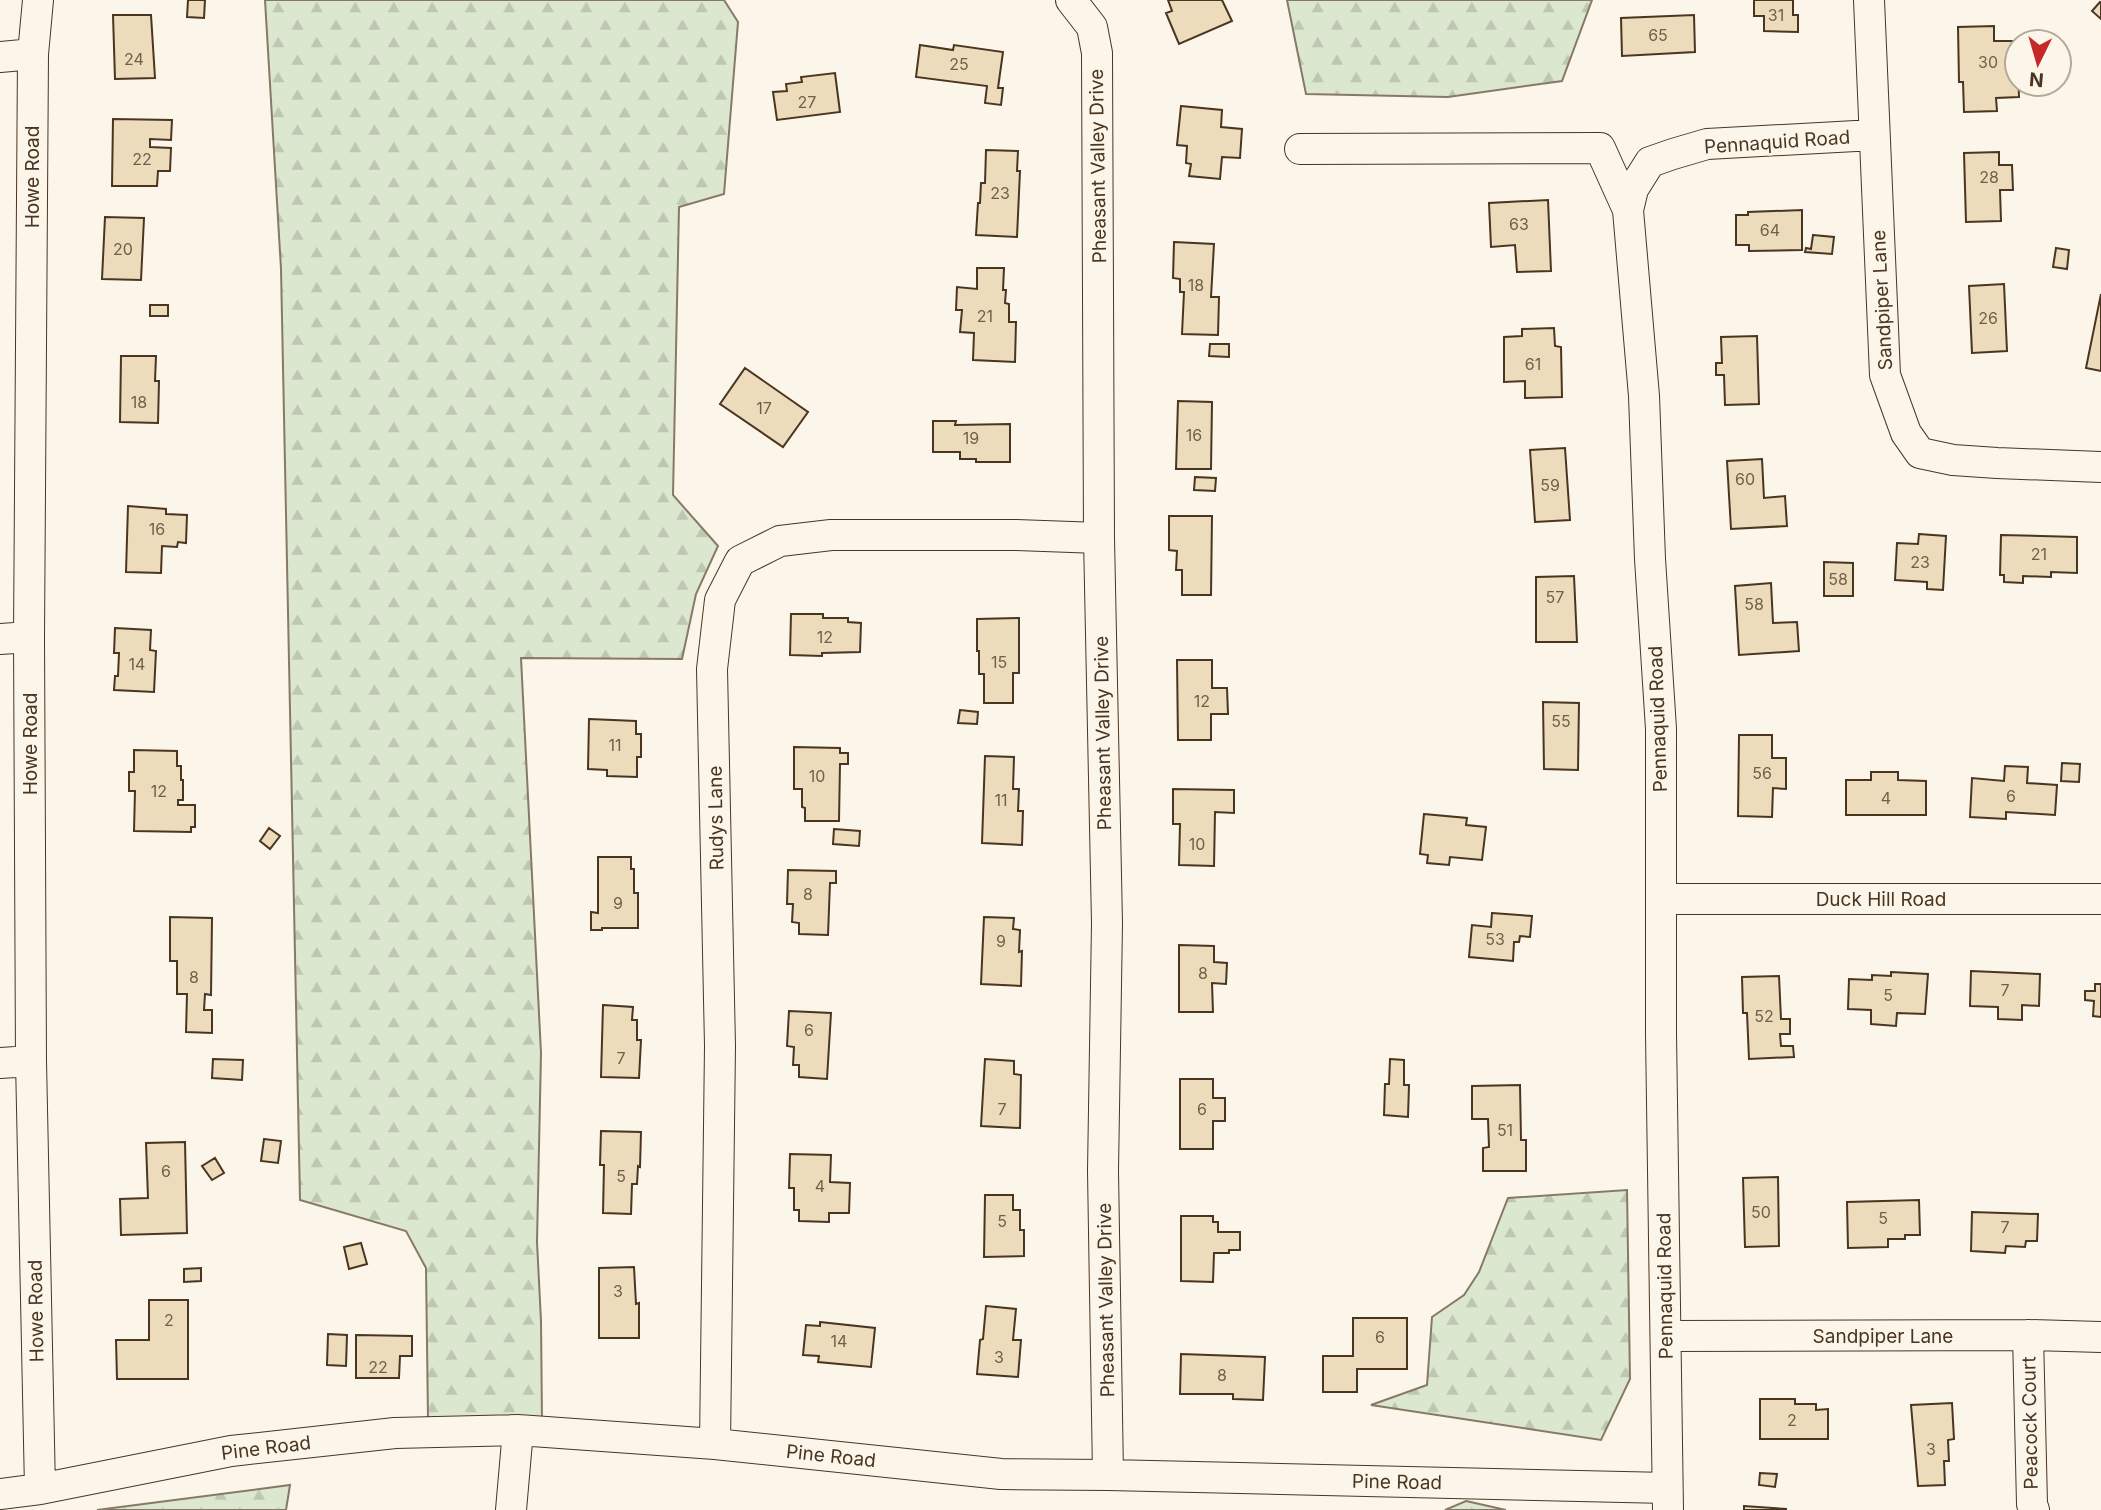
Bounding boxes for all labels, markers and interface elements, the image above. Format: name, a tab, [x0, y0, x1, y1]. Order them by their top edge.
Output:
house number: 31	[1768, 5, 1784, 25]
house number: 65	[1648, 25, 1668, 45]
north arrow	[2003, 28, 2073, 98]
house number: 24	[124, 49, 144, 69]
house number: 30	[1978, 52, 1998, 72]
house number: 25	[949, 54, 969, 74]
text: N	[2028, 67, 2045, 92]
street label: Pheasant Valley Drive	[1085, 68, 1111, 264]
house number: 27	[798, 92, 816, 112]
street label: Pennaquid Road	[1703, 125, 1851, 159]
street label: Howe Road	[21, 126, 44, 228]
house number: 22	[132, 149, 152, 169]
house number: 28	[1979, 167, 1999, 187]
house number: 23	[990, 183, 1010, 203]
house number: 63	[1509, 214, 1529, 234]
house number: 64	[1760, 220, 1780, 240]
street label: Sandpiper Lane	[1867, 229, 1897, 371]
house number: 20	[113, 239, 133, 259]
house number: 18	[1188, 275, 1204, 295]
house number: 21	[977, 306, 993, 326]
house number: 26	[1978, 308, 1998, 328]
house number: 61	[1525, 354, 1541, 374]
house number: 18	[131, 392, 147, 412]
house number: 17	[756, 398, 772, 418]
house number: 16	[1186, 425, 1202, 445]
house number: 19	[963, 428, 979, 448]
house number: 60	[1735, 469, 1755, 489]
house number: 59	[1540, 475, 1560, 495]
house number: 16	[149, 519, 165, 539]
house number: 21	[2031, 544, 2047, 564]
house number: 23	[1910, 552, 1930, 572]
house number: 58	[1828, 569, 1848, 589]
house number: 57	[1546, 587, 1564, 607]
house number: 58	[1744, 594, 1764, 614]
house number: 12	[817, 627, 833, 647]
street label: Pheasant Valley Drive	[1090, 635, 1116, 831]
street label: Pennaquid Road	[1644, 645, 1672, 793]
house number: 15	[991, 652, 1007, 672]
house number: 14	[129, 654, 145, 674]
house number: 12	[1194, 691, 1210, 711]
street label: Howe Road	[19, 693, 42, 795]
house number: 55	[1551, 711, 1571, 731]
house number: 11	[608, 735, 622, 755]
house number: 56	[1752, 763, 1772, 783]
street label: Rudys Lane	[704, 765, 728, 871]
house number: 10	[809, 766, 825, 786]
house number: 12	[151, 781, 167, 801]
house number: 6	[2006, 786, 2016, 806]
house number: 4	[1881, 788, 1891, 808]
house number: 11	[994, 790, 1008, 810]
house number: 10	[1189, 834, 1205, 854]
house number: 8	[803, 884, 813, 904]
street label: Duck Hill Road	[1816, 888, 1946, 911]
house number: 9	[613, 893, 623, 913]
house number: 53	[1485, 929, 1505, 949]
house number: 9	[996, 931, 1006, 951]
house number: 8	[1198, 963, 1208, 983]
house number: 8	[189, 967, 199, 987]
house number: 7	[2000, 980, 2010, 1000]
house number: 5	[1883, 985, 1893, 1005]
house number: 52	[1754, 1006, 1774, 1026]
house number: 6	[804, 1020, 814, 1040]
house number: 7	[616, 1048, 626, 1068]
house number: 7	[997, 1099, 1007, 1119]
house number: 6	[1197, 1099, 1207, 1119]
house number: 51	[1497, 1120, 1513, 1140]
house number: 6	[161, 1161, 171, 1181]
house number: 5	[616, 1166, 626, 1186]
house number: 4	[815, 1176, 825, 1196]
street label: Pheasant Valley Drive	[1093, 1202, 1119, 1398]
house number: 50	[1751, 1202, 1771, 1222]
house number: 5	[1878, 1208, 1888, 1228]
house number: 5	[997, 1211, 1007, 1231]
street label: Pennaquid Road	[1652, 1213, 1678, 1359]
house number: 7	[2000, 1217, 2010, 1237]
street label: Howe Road	[24, 1259, 48, 1363]
house number: 3	[613, 1281, 623, 1301]
house number: 2	[164, 1310, 174, 1330]
street label: Sandpiper Lane	[1813, 1325, 1953, 1348]
house number: 6	[1375, 1327, 1385, 1347]
house number: 14	[831, 1331, 847, 1351]
house number: 3	[994, 1347, 1004, 1367]
street label: Peacock Court	[2017, 1356, 2043, 1490]
house number: 22	[368, 1357, 388, 1377]
house number: 8	[1217, 1365, 1227, 1385]
house number: 2	[1787, 1410, 1797, 1430]
street label: Pine Road	[220, 1431, 312, 1465]
house number: 3	[1926, 1439, 1936, 1459]
street label: Pine Road	[785, 1440, 877, 1472]
street label: Pine Road	[1352, 1470, 1442, 1494]

